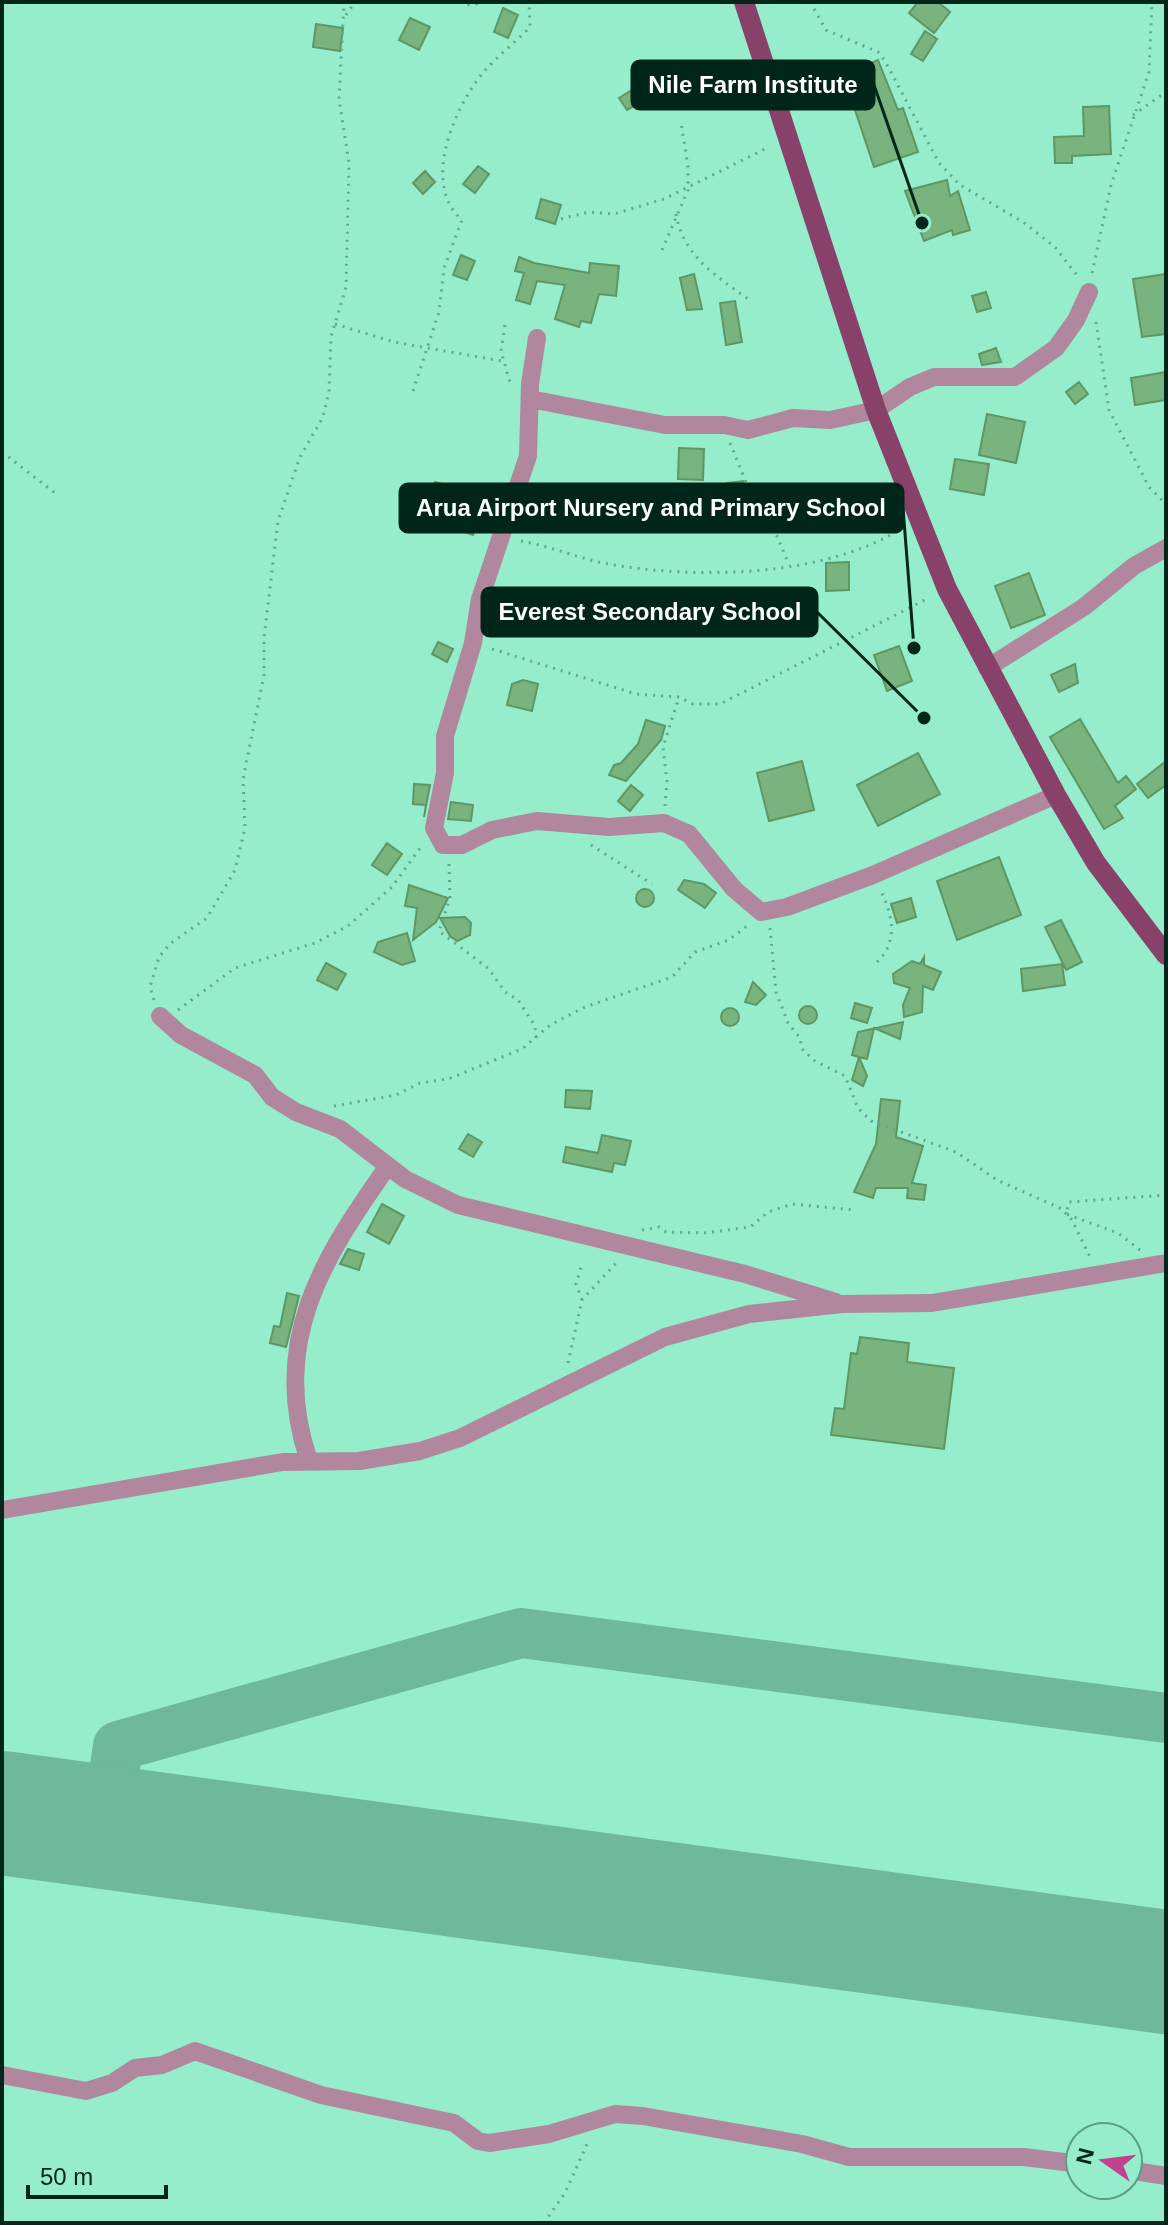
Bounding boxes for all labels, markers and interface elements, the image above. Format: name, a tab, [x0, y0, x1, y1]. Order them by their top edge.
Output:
callout: Nile Farm Institute	[632, 61, 874, 109]
text: Nile Farm Institute	[648, 71, 858, 98]
callout: Arua Airport Nursery and Primary School	[400, 484, 903, 532]
text: Arua Airport Nursery and Primary School	[416, 494, 886, 521]
callout: Everest Secondary School	[482, 588, 817, 636]
text: Everest Secondary School	[499, 598, 801, 625]
north arrow	[1064, 2121, 1144, 2201]
text: N	[1071, 2146, 1099, 2167]
scale bar	[28, 2149, 166, 2199]
text: 50 m	[40, 2163, 93, 2190]

